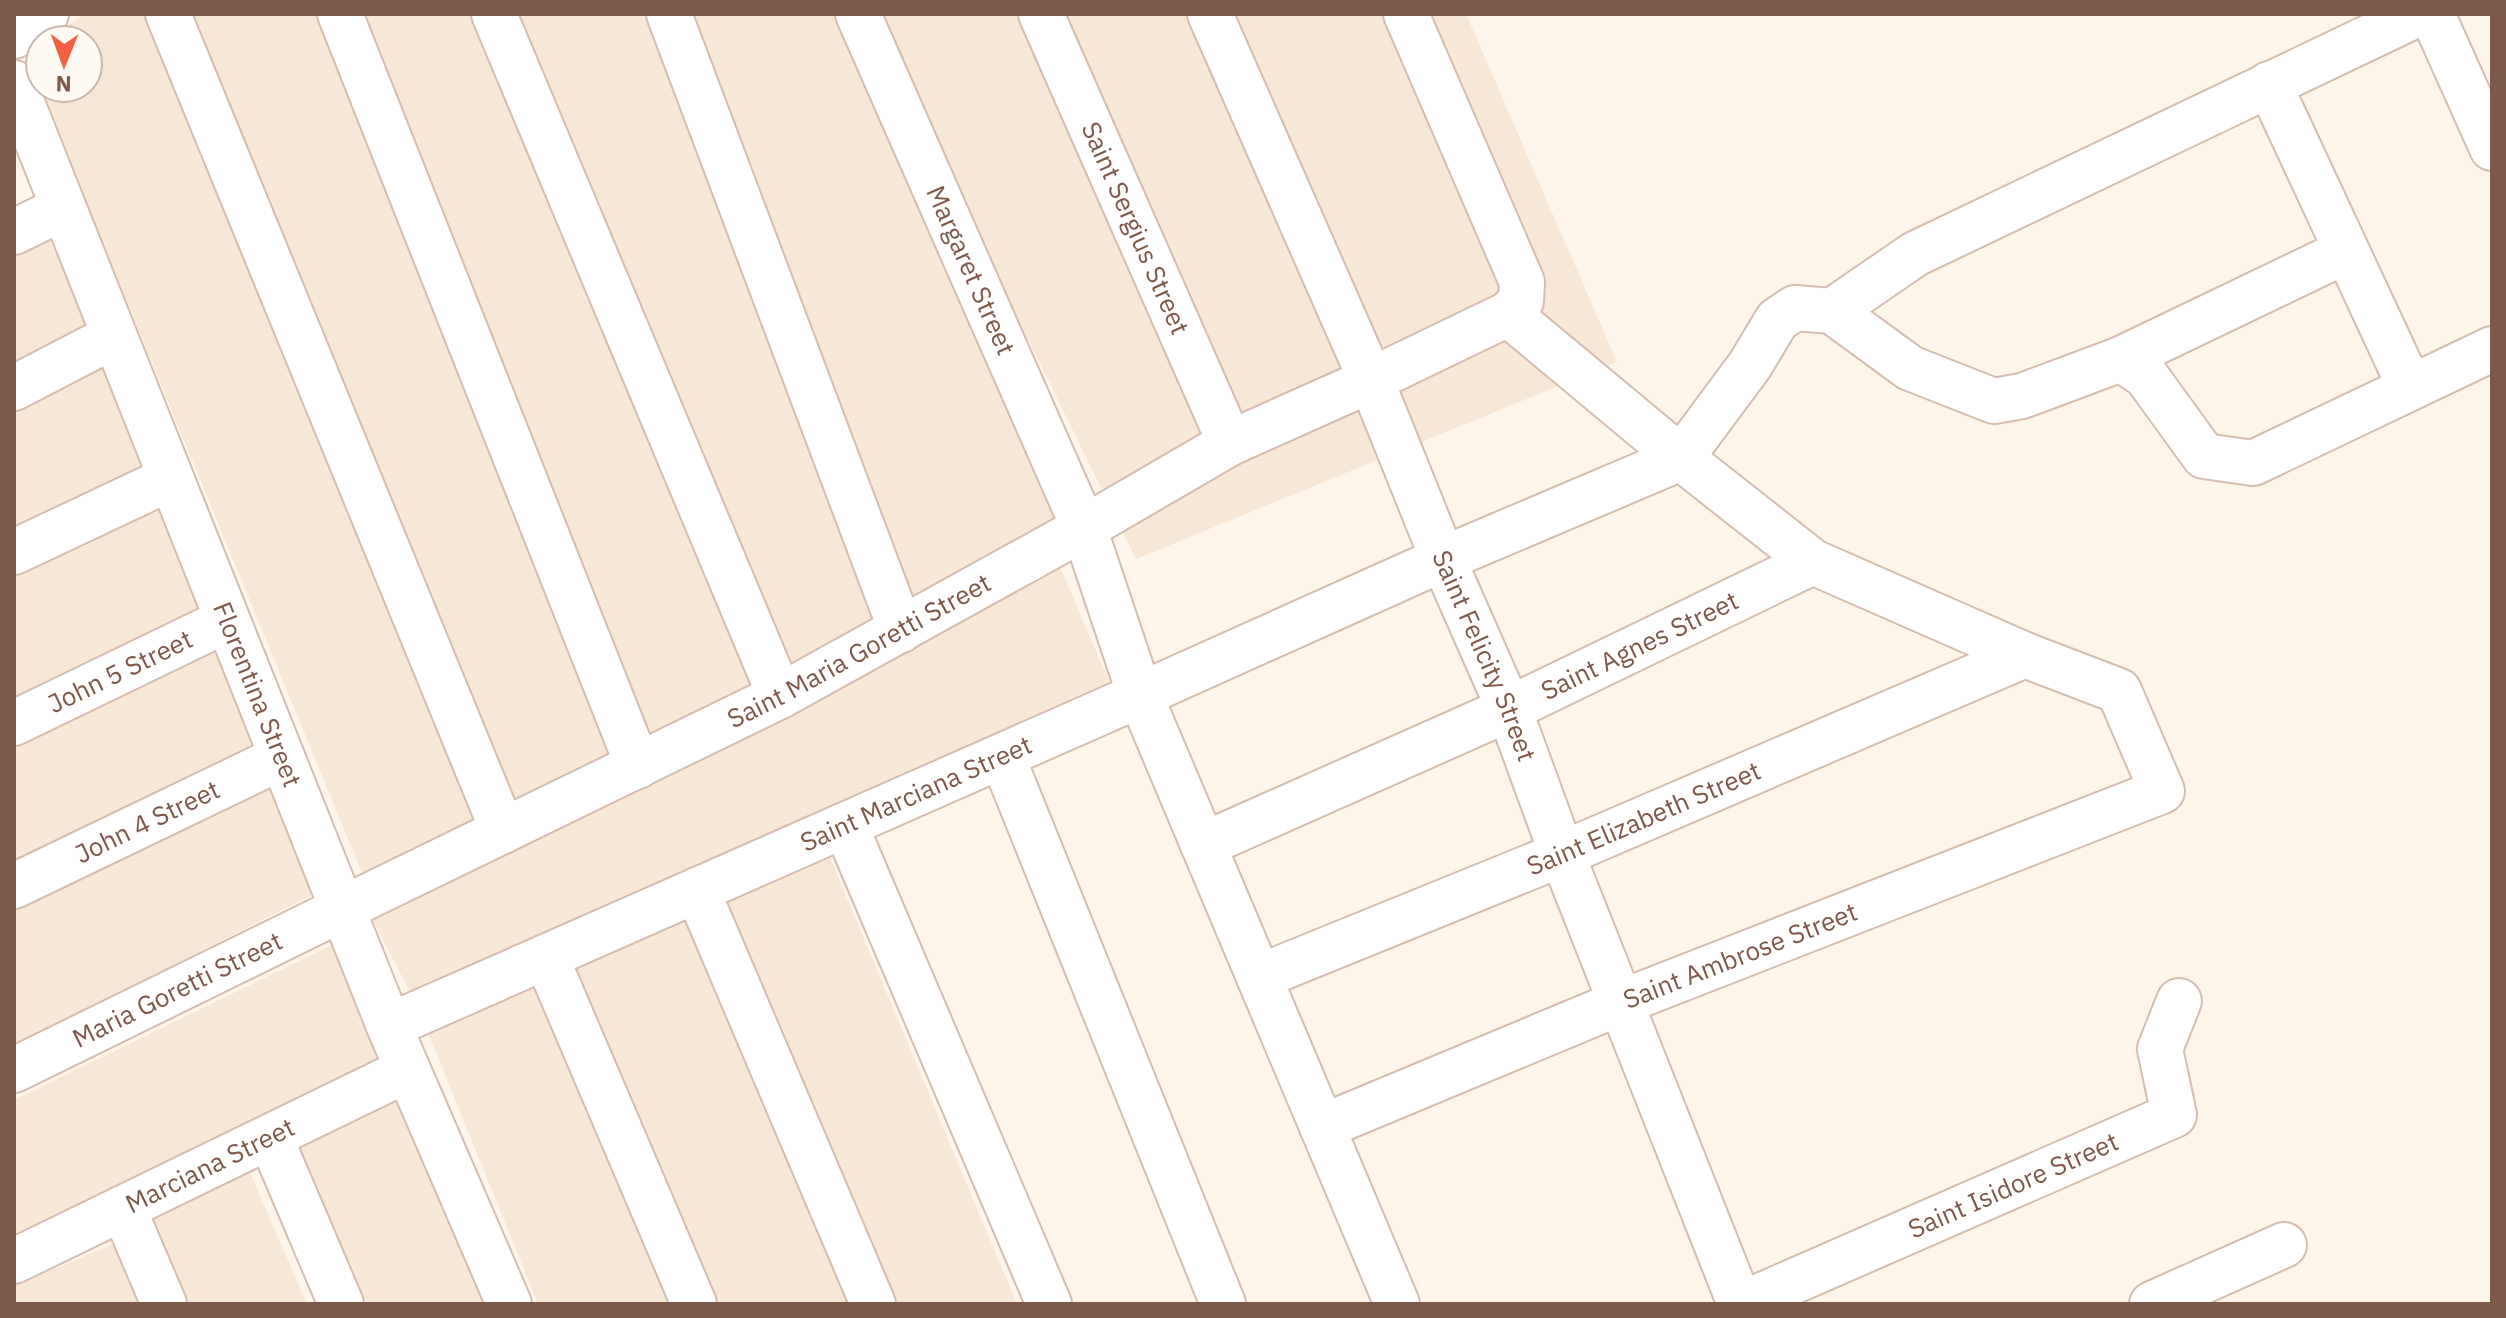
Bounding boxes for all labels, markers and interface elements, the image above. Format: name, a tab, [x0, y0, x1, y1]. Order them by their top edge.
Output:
north arrow	[24, 24, 104, 104]
text: N	[55, 70, 72, 99]
street label: Saint Sergius Street	[1075, 116, 1198, 339]
street label: Margaret Street	[919, 180, 1024, 360]
street label: Saint Felicity Street	[1425, 545, 1545, 766]
street label: Saint Maria Goretti Street	[721, 565, 996, 735]
street label: Saint Agnes Street	[1535, 583, 1744, 707]
street label: Florentina Street	[206, 596, 310, 792]
street label: John 5 Street	[42, 621, 198, 720]
street label: Saint Marciana Street	[795, 727, 1037, 859]
street label: Saint Elizabeth Street	[1521, 753, 1765, 883]
street label: John 4 Street	[69, 772, 225, 870]
street label: Saint Ambrose Street	[1618, 894, 1862, 1016]
street label: Maria Goretti Street	[66, 923, 287, 1055]
street label: Marciana Street	[119, 1109, 300, 1220]
street label: Saint Isidore Street	[1902, 1124, 2123, 1245]

